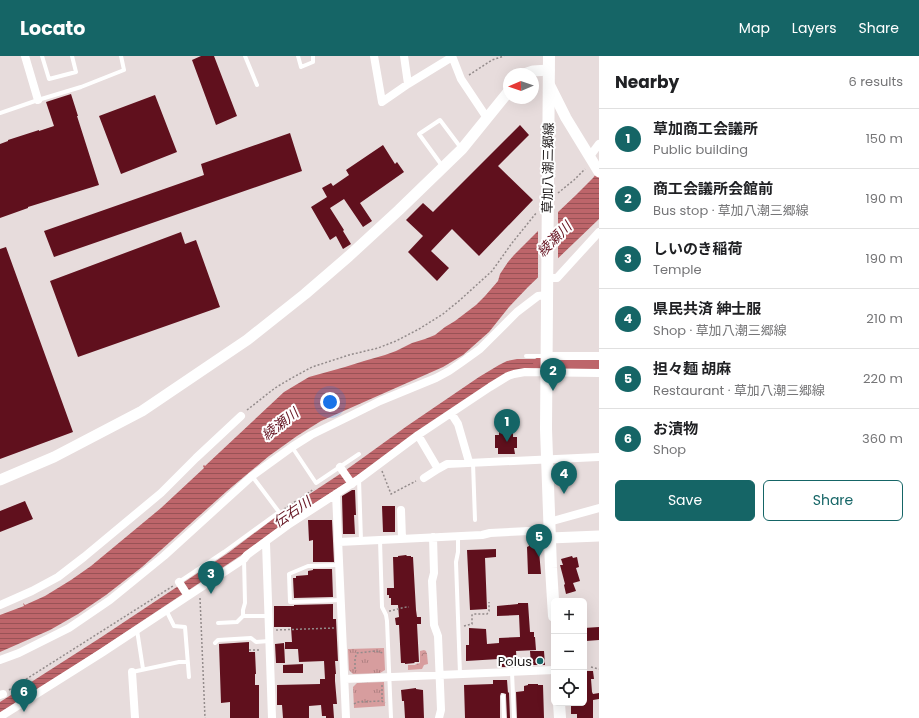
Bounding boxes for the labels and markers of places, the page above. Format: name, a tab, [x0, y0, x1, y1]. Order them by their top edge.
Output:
pin: 2	[540, 358, 566, 391]
pin: 1	[494, 409, 520, 442]
pin: 4	[551, 461, 577, 494]
pin: 5	[526, 524, 552, 557]
pin: 3	[198, 561, 224, 594]
place label: Polus	[498, 652, 532, 671]
marker: Polus	[535, 656, 545, 666]
pin: 6	[11, 679, 37, 712]

